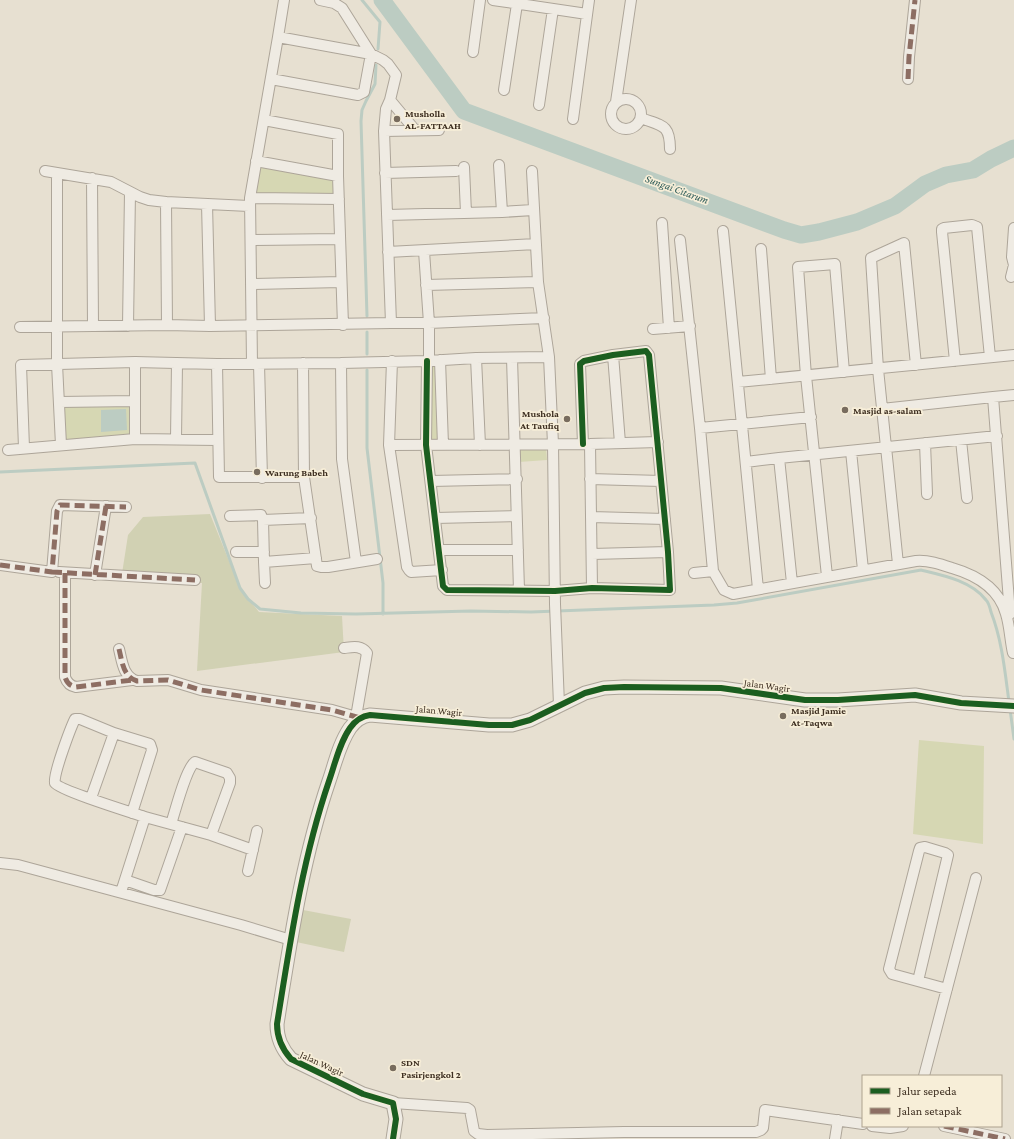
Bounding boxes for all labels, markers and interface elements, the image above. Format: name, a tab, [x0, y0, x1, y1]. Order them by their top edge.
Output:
place label: Musholla AL-FATTAAH	[404, 108, 461, 131]
marker: Musholla AL-FATTAAH	[392, 114, 402, 124]
water label: Sungai Citarum	[643, 172, 710, 207]
marker: Masjid as-salam	[840, 405, 850, 415]
place label: Masjid as-salam	[853, 405, 922, 417]
place label: Mushola At Taufiq	[519, 408, 560, 431]
marker: Mushola At Taufiq	[562, 414, 572, 424]
marker: Warung Babeh	[252, 467, 262, 477]
place label: Warung Babeh	[264, 467, 328, 478]
street label: Jalan Wagir	[742, 677, 791, 694]
street label: Jalan Wagir	[414, 703, 463, 718]
place label: Masjid Jamie At-Taqwa	[790, 705, 846, 728]
marker: Masjid Jamie At-Taqwa	[778, 711, 788, 721]
street label: Jalan Wagir	[298, 1048, 346, 1078]
place label: SDN Pasirjengkol 2	[401, 1057, 461, 1081]
marker: SDN Pasirjengkol 2	[388, 1063, 398, 1073]
legend	[862, 1075, 1002, 1127]
text: Jalur sepeda	[897, 1084, 957, 1098]
text: Jalan setapak	[897, 1104, 962, 1118]

